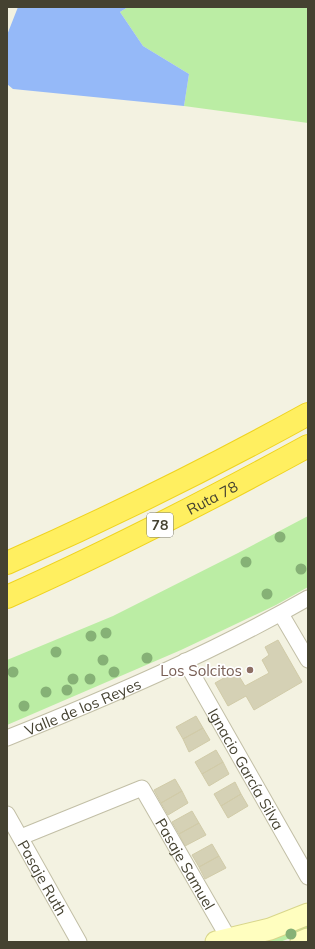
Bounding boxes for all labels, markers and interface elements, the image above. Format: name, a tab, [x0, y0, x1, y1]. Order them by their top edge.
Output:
street label: Ruta 78	[183, 476, 241, 518]
road number: 78	[147, 513, 173, 537]
place label: Los Solcitos	[160, 661, 242, 680]
marker: Los Solcitos	[245, 665, 255, 675]
street label: Valle de los Reyes	[22, 674, 144, 739]
street label: Ignacio García Silva	[204, 705, 288, 833]
street label: Pasaje Samuel	[152, 815, 219, 913]
street label: Pasaje Ruth	[14, 837, 72, 919]

